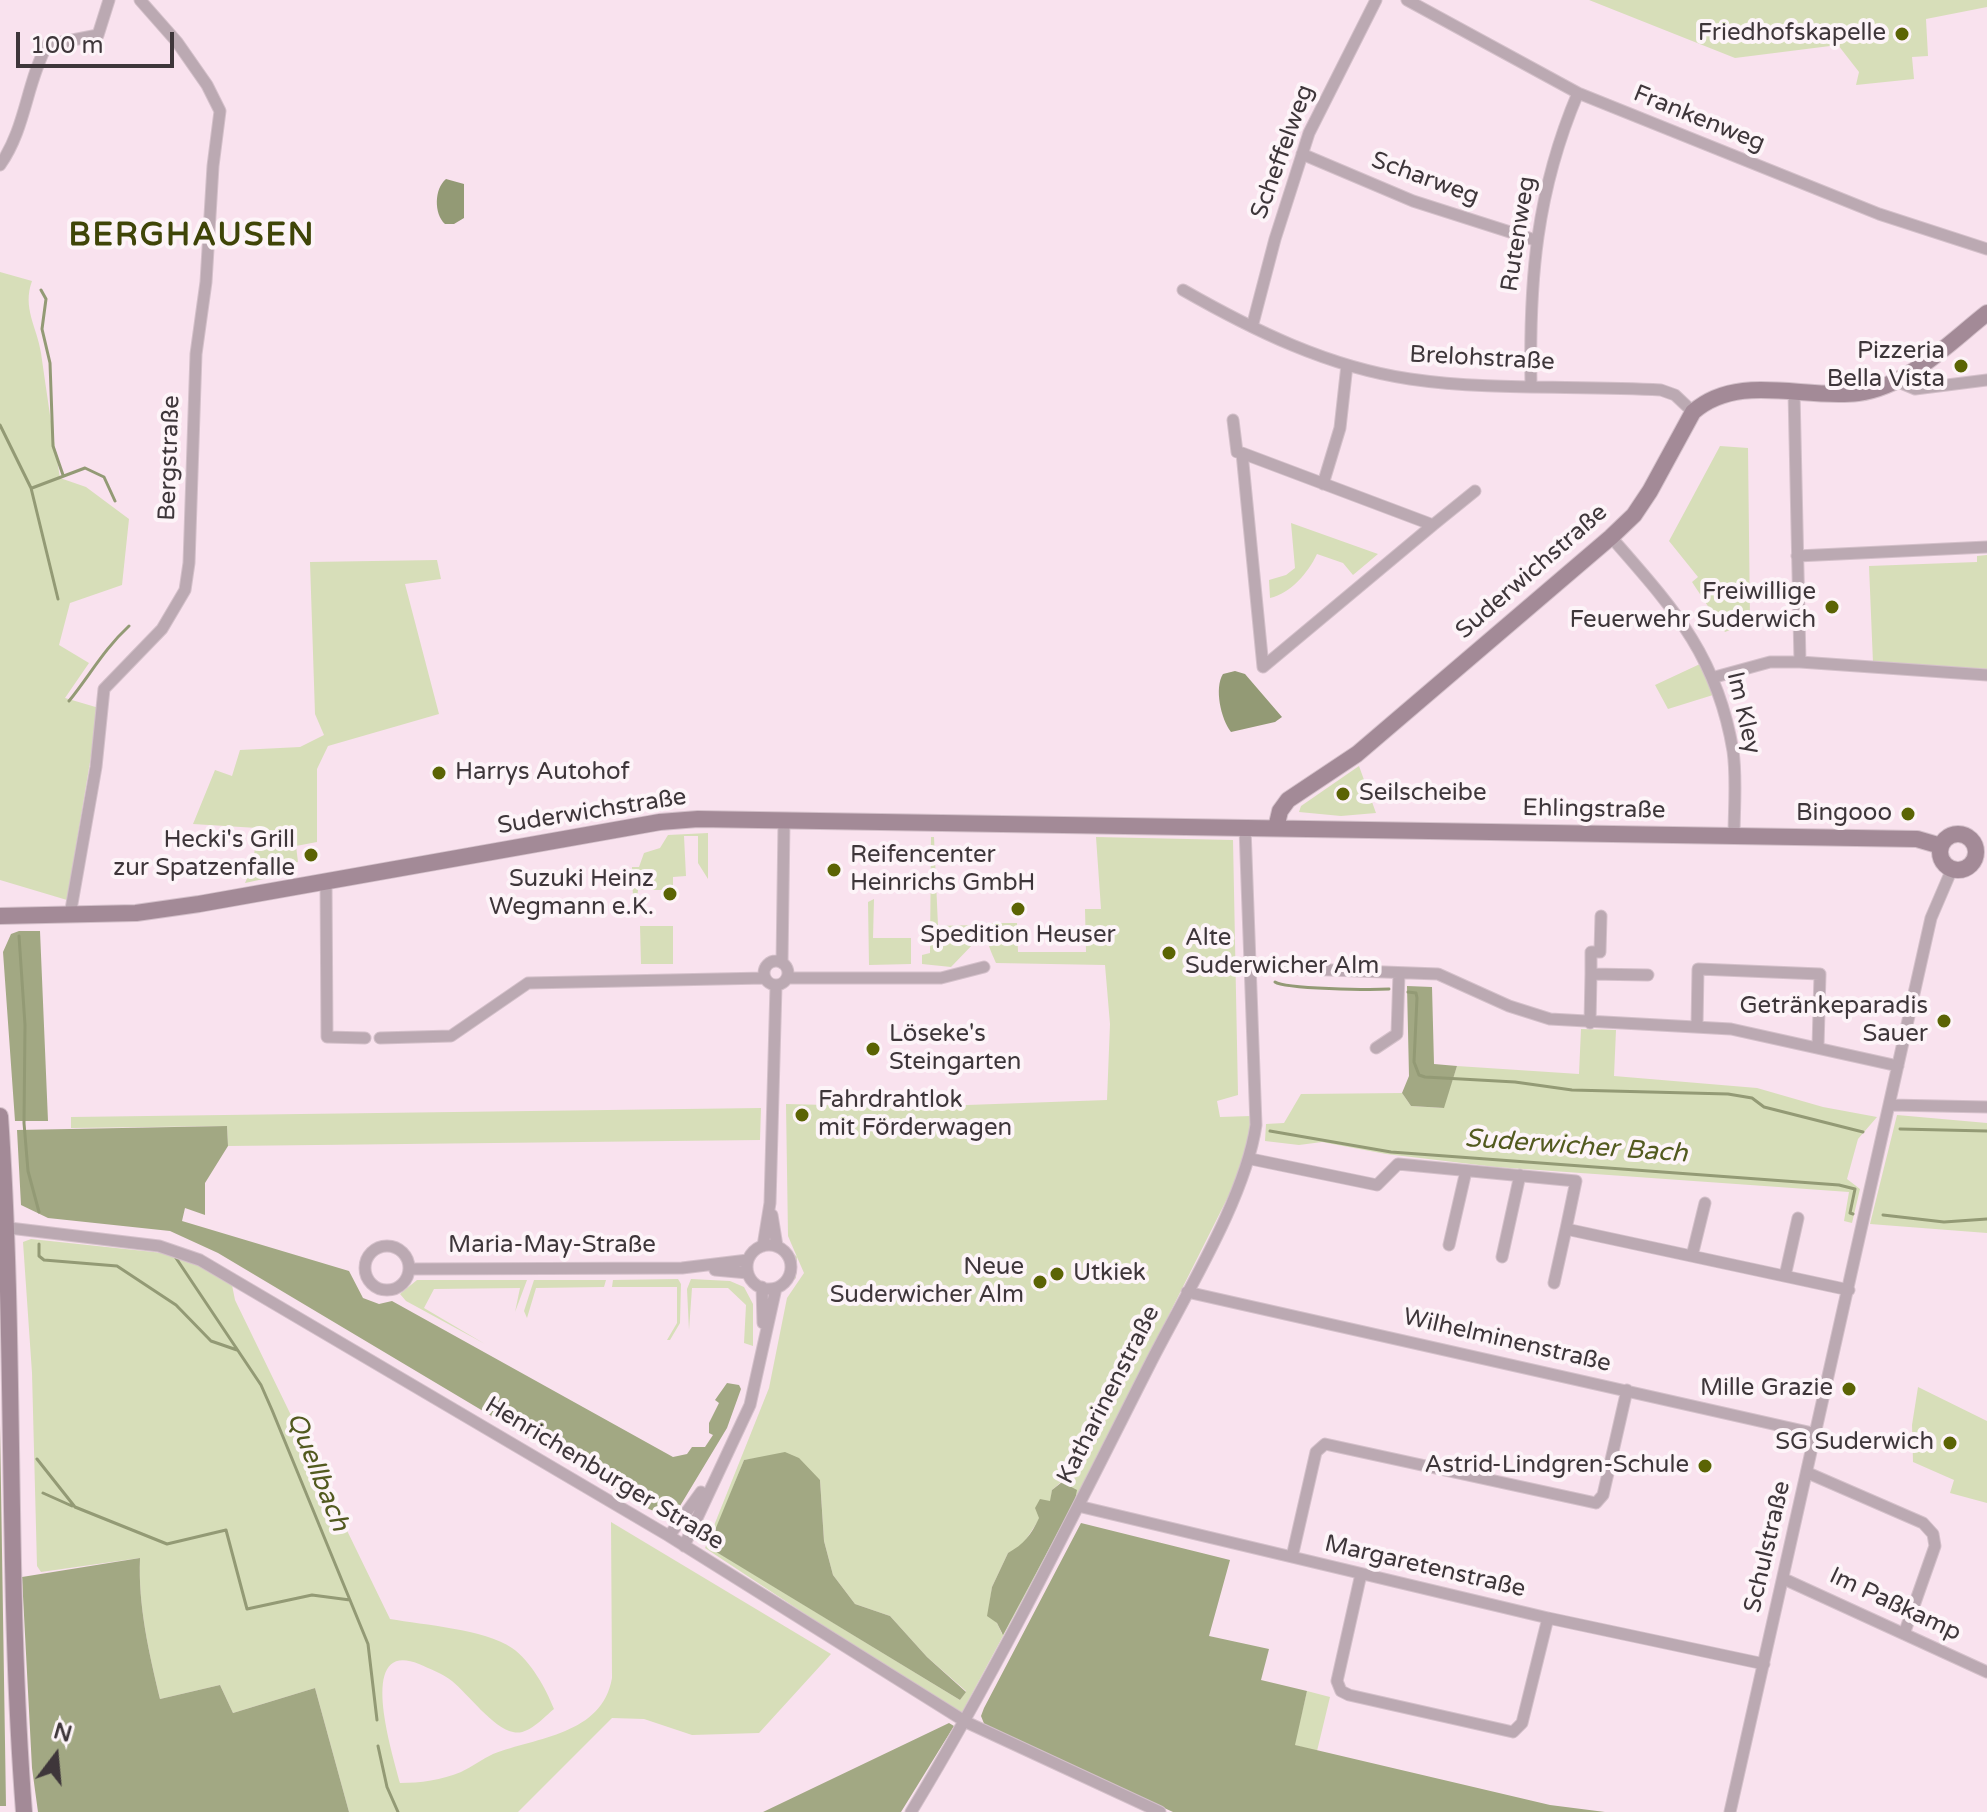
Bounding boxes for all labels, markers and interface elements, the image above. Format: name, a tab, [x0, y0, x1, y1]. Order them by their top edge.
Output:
scale bar	[20, 16, 178, 66]
place label: Friedhofskapelle	[1698, 20, 1886, 48]
marker: Friedhofskapelle	[1893, 25, 1911, 43]
text: 100 m	[30, 31, 104, 60]
street label: Frankenweg	[1629, 79, 1769, 159]
street label: Scheffelweg	[1245, 81, 1321, 223]
street label: Scharweg	[1367, 146, 1483, 212]
street label: Rutenweg	[1496, 174, 1542, 294]
district label: BERGHAUSEN	[68, 218, 316, 256]
place label: Pizzeria Bella Vista	[1827, 338, 1945, 394]
street label: Brelohstraße	[1409, 341, 1555, 377]
marker: Pizzeria Bella Vista	[1952, 357, 1970, 375]
street label: Bergstraße	[153, 395, 187, 521]
street label: Suderwichstraße	[1450, 498, 1614, 646]
place label: Freiwillige Feuerwehr Suderwich	[1569, 579, 1816, 635]
marker: Freiwillige Feuerwehr Suderwich	[1823, 598, 1841, 616]
street label: Im Kley	[1720, 669, 1766, 757]
place label: Harrys Autohof	[455, 759, 630, 787]
marker: Harrys Autohof	[430, 764, 448, 782]
place label: Seilscheibe	[1359, 780, 1487, 808]
street label: Suderwichstraße	[495, 783, 689, 841]
marker: Seilscheibe	[1334, 785, 1352, 803]
street label: Ehlingstraße	[1522, 794, 1666, 826]
place label: Bingooo	[1796, 800, 1892, 828]
marker: Bingooo	[1899, 805, 1917, 823]
place label: Hecki's Grill zur Spatzenfalle	[113, 827, 295, 883]
place label: Reifencenter Heinrichs GmbH	[850, 842, 1035, 898]
marker: Hecki's Grill zur Spatzenfalle	[302, 846, 320, 864]
marker: Reifencenter Heinrichs GmbH	[825, 861, 843, 879]
place label: Suzuki Heinz Wegmann e.K.	[489, 866, 654, 922]
marker: Suzuki Heinz Wegmann e.K.	[661, 885, 679, 903]
marker: Spedition Heuser	[1009, 900, 1027, 918]
place label: Spedition Heuser	[920, 922, 1116, 950]
place label: Alte Suderwicher Alm	[1185, 925, 1379, 981]
marker: Alte Suderwicher Alm	[1160, 944, 1178, 962]
place label: Getränkeparadis Sauer	[1739, 993, 1928, 1049]
marker: Getränkeparadis Sauer	[1935, 1012, 1953, 1030]
place label: Löseke's Steingarten	[889, 1021, 1021, 1077]
marker: Löseke's Steingarten	[864, 1040, 882, 1058]
place label: Fahrdrahtlok mit Förderwagen	[818, 1087, 1012, 1143]
marker: Fahrdrahtlok mit Förderwagen	[793, 1106, 811, 1124]
water label: Suderwicher Bach	[1464, 1124, 1688, 1170]
street label: Maria-May-Straße	[448, 1232, 656, 1260]
place label: Neue Suderwicher Alm	[830, 1254, 1024, 1310]
place label: Utkiek	[1073, 1260, 1146, 1288]
marker: Utkiek	[1048, 1265, 1066, 1283]
marker: Neue Suderwicher Alm	[1031, 1273, 1049, 1291]
street label: Katharinenstraße	[1052, 1301, 1166, 1489]
street label: Wilhelminenstraße	[1400, 1303, 1614, 1379]
place label: Mille Grazie	[1700, 1375, 1833, 1403]
marker: Mille Grazie	[1840, 1380, 1858, 1398]
street label: Henrichenburger Straße	[479, 1391, 729, 1557]
water label: Quellbach	[279, 1408, 355, 1536]
place label: SG Suderwich	[1775, 1429, 1934, 1457]
marker: SG Suderwich	[1941, 1434, 1959, 1452]
place label: Astrid-Lindgren-Schule	[1424, 1452, 1689, 1480]
marker: Astrid-Lindgren-Schule	[1696, 1457, 1714, 1475]
street label: Schulstraße	[1739, 1478, 1797, 1616]
street label: Margaretenstraße	[1322, 1530, 1528, 1604]
street label: Im Paßkamp	[1825, 1562, 1965, 1648]
north arrow	[16, 1716, 96, 1796]
text: N	[51, 1718, 75, 1748]

